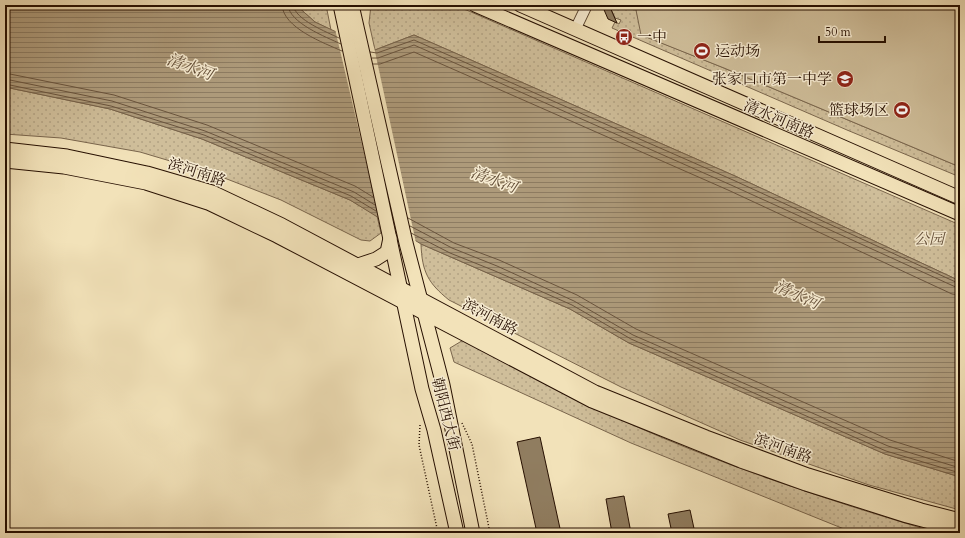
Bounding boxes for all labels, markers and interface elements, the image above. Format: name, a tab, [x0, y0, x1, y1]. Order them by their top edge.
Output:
scale bar	[819, 18, 885, 44]
text: 50 m	[825, 24, 852, 40]
bus stop icon: 一中	[614, 27, 634, 47]
place label: 一中	[637, 27, 667, 47]
sports icon: 运动场	[692, 41, 712, 61]
place label: 运动场	[715, 41, 760, 61]
water label: 清水河	[164, 48, 219, 87]
place label: 张家口市第一中学	[712, 69, 832, 89]
school or university icon: 张家口市第一中学	[835, 69, 855, 89]
street label: 清水河南路	[741, 95, 817, 143]
place label: 篮球场区	[829, 100, 889, 120]
sports icon: 篮球场区	[892, 100, 912, 120]
street label: 滨河南路	[165, 153, 229, 191]
water label: 清水河	[468, 161, 523, 200]
park label: 公园	[914, 229, 946, 249]
water label: 清水河	[771, 275, 826, 316]
street label: 滨河南路	[459, 294, 521, 340]
street label: 朝阳西大街	[427, 375, 465, 453]
street label: 滨河南路	[751, 428, 815, 468]

